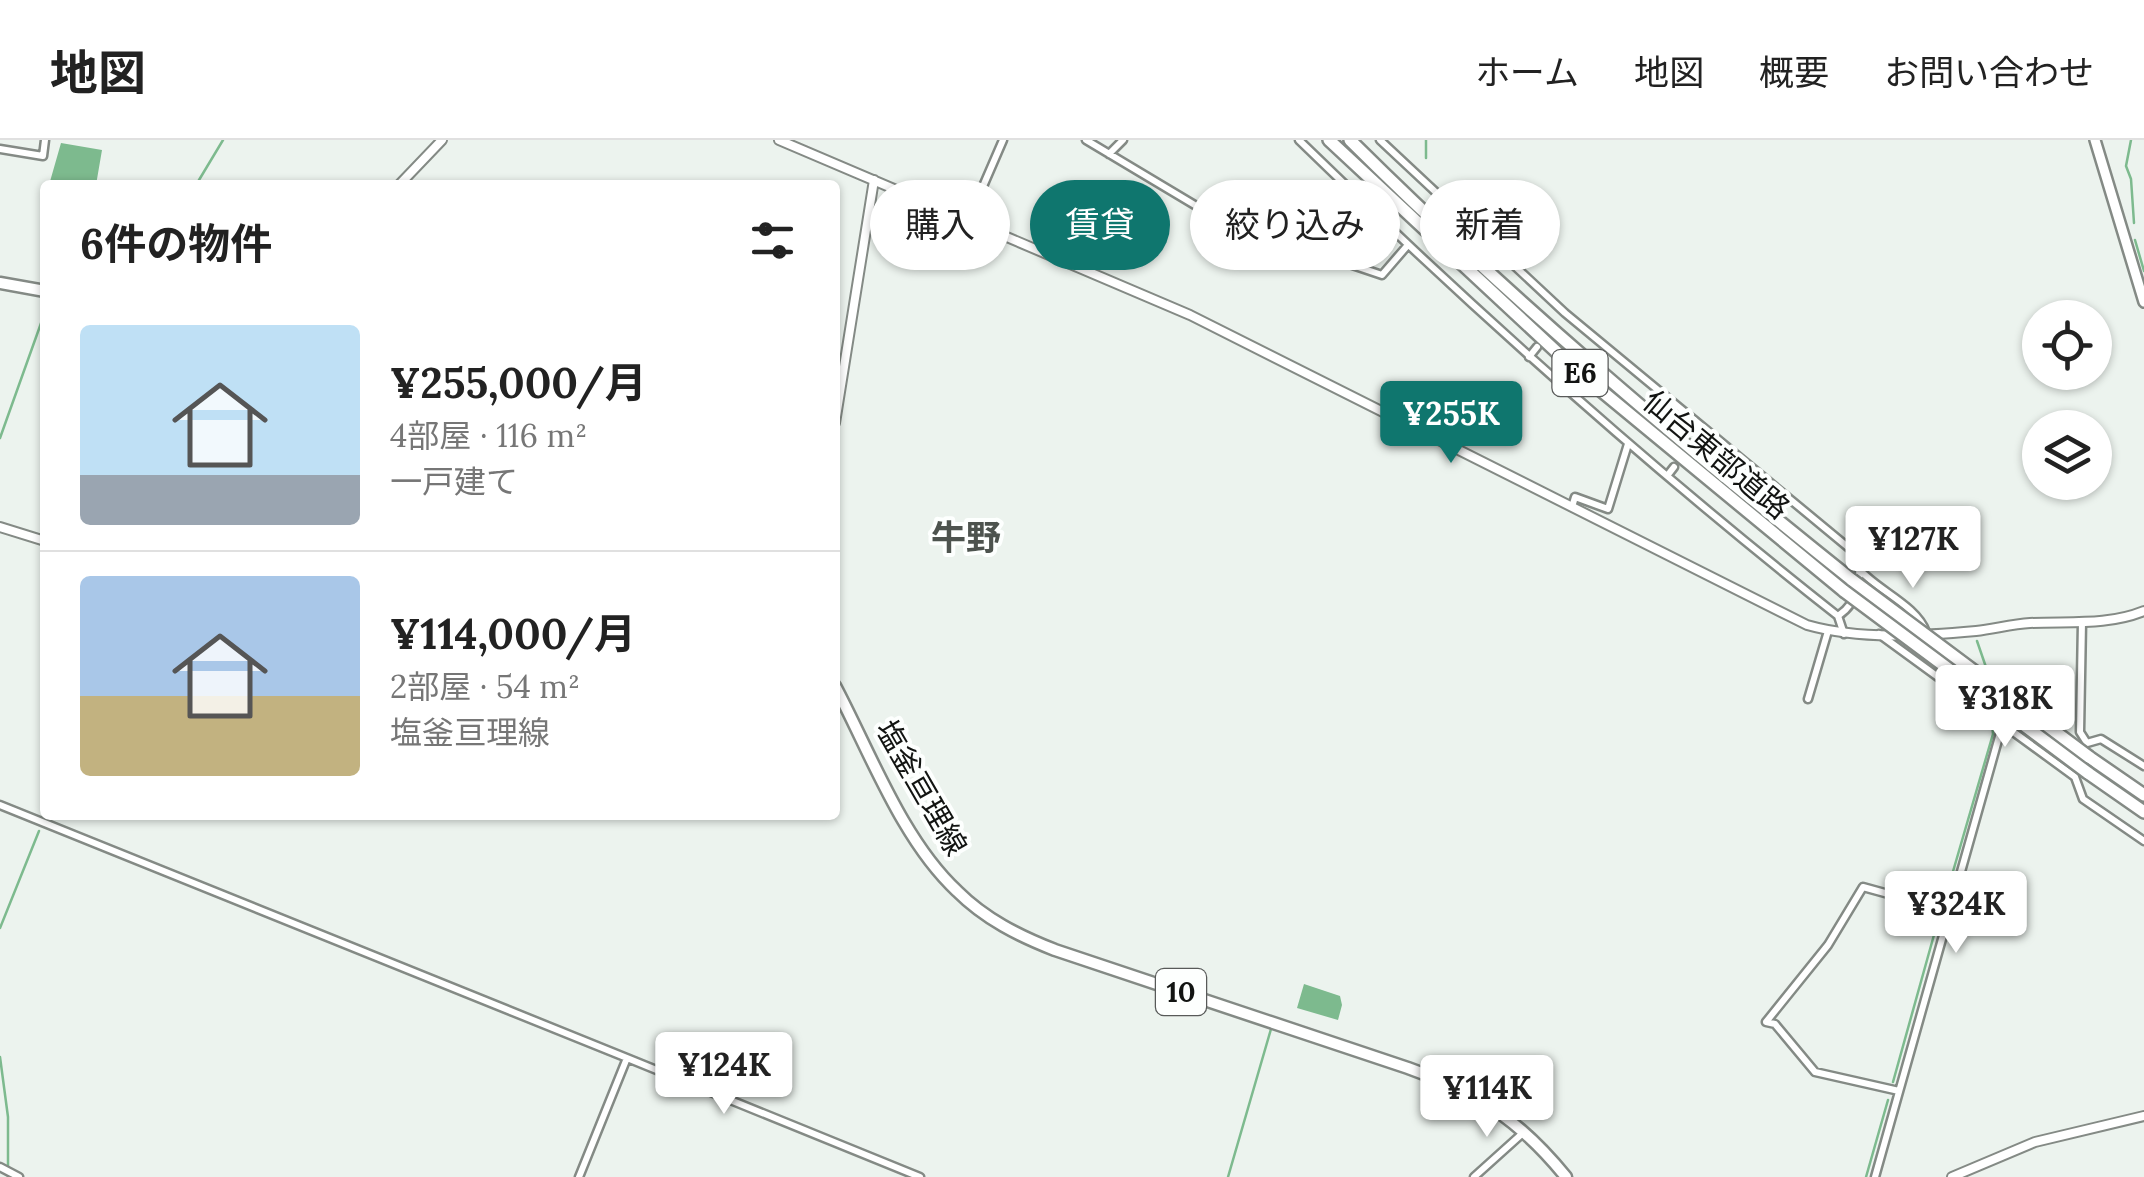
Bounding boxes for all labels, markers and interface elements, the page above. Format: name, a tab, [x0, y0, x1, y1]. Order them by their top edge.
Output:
text: 地図	[50, 42, 146, 103]
text: ホーム	[1475, 50, 1579, 95]
text: 地図	[1634, 50, 1704, 95]
text: 概要	[1759, 50, 1829, 95]
text: お問い合わせ	[1884, 50, 2094, 95]
chip: 購入	[870, 180, 1010, 270]
chip: 賃貸	[1030, 180, 1170, 270]
chip: 絞り込み	[1190, 180, 1400, 270]
chip: 新着	[1420, 180, 1560, 270]
icon: filters	[745, 213, 800, 268]
text: 6件の物件	[80, 217, 272, 271]
map controls	[2022, 300, 2112, 500]
button: locate	[2022, 300, 2112, 390]
road number: E6	[1552, 350, 1608, 396]
text: ¥255,000/月	[390, 356, 647, 410]
icon: home	[160, 365, 280, 485]
pin: ¥255K	[1381, 381, 1521, 466]
street label: 仙台東部道路	[1635, 382, 1798, 527]
text: ¥255K	[1402, 393, 1500, 434]
button: layers	[2022, 410, 2112, 500]
text: 4部屋 · 116 m²	[390, 415, 587, 456]
text: 一戸建て	[390, 461, 518, 502]
pin: ¥127K	[1843, 506, 1983, 591]
district label: 牛野	[931, 515, 1001, 560]
text: ¥127K	[1868, 518, 1958, 559]
text: ¥114,000/月	[390, 607, 636, 661]
icon: home	[160, 616, 280, 736]
pin: ¥318K	[1935, 665, 2075, 750]
text: 2部屋 · 54 m²	[390, 666, 580, 707]
text: ¥318K	[1957, 677, 2053, 718]
text: 塩釜亘理線	[390, 712, 550, 753]
street label: 塩釜亘理線	[868, 713, 976, 862]
pin: ¥324K	[1886, 871, 2026, 956]
text: ¥324K	[1907, 883, 2005, 924]
road number: 10	[1156, 969, 1206, 1015]
pin: ¥124K	[654, 1032, 794, 1117]
text: ¥124K	[677, 1044, 771, 1085]
pin: ¥114K	[1417, 1055, 1557, 1140]
text: ¥114K	[1442, 1067, 1532, 1108]

